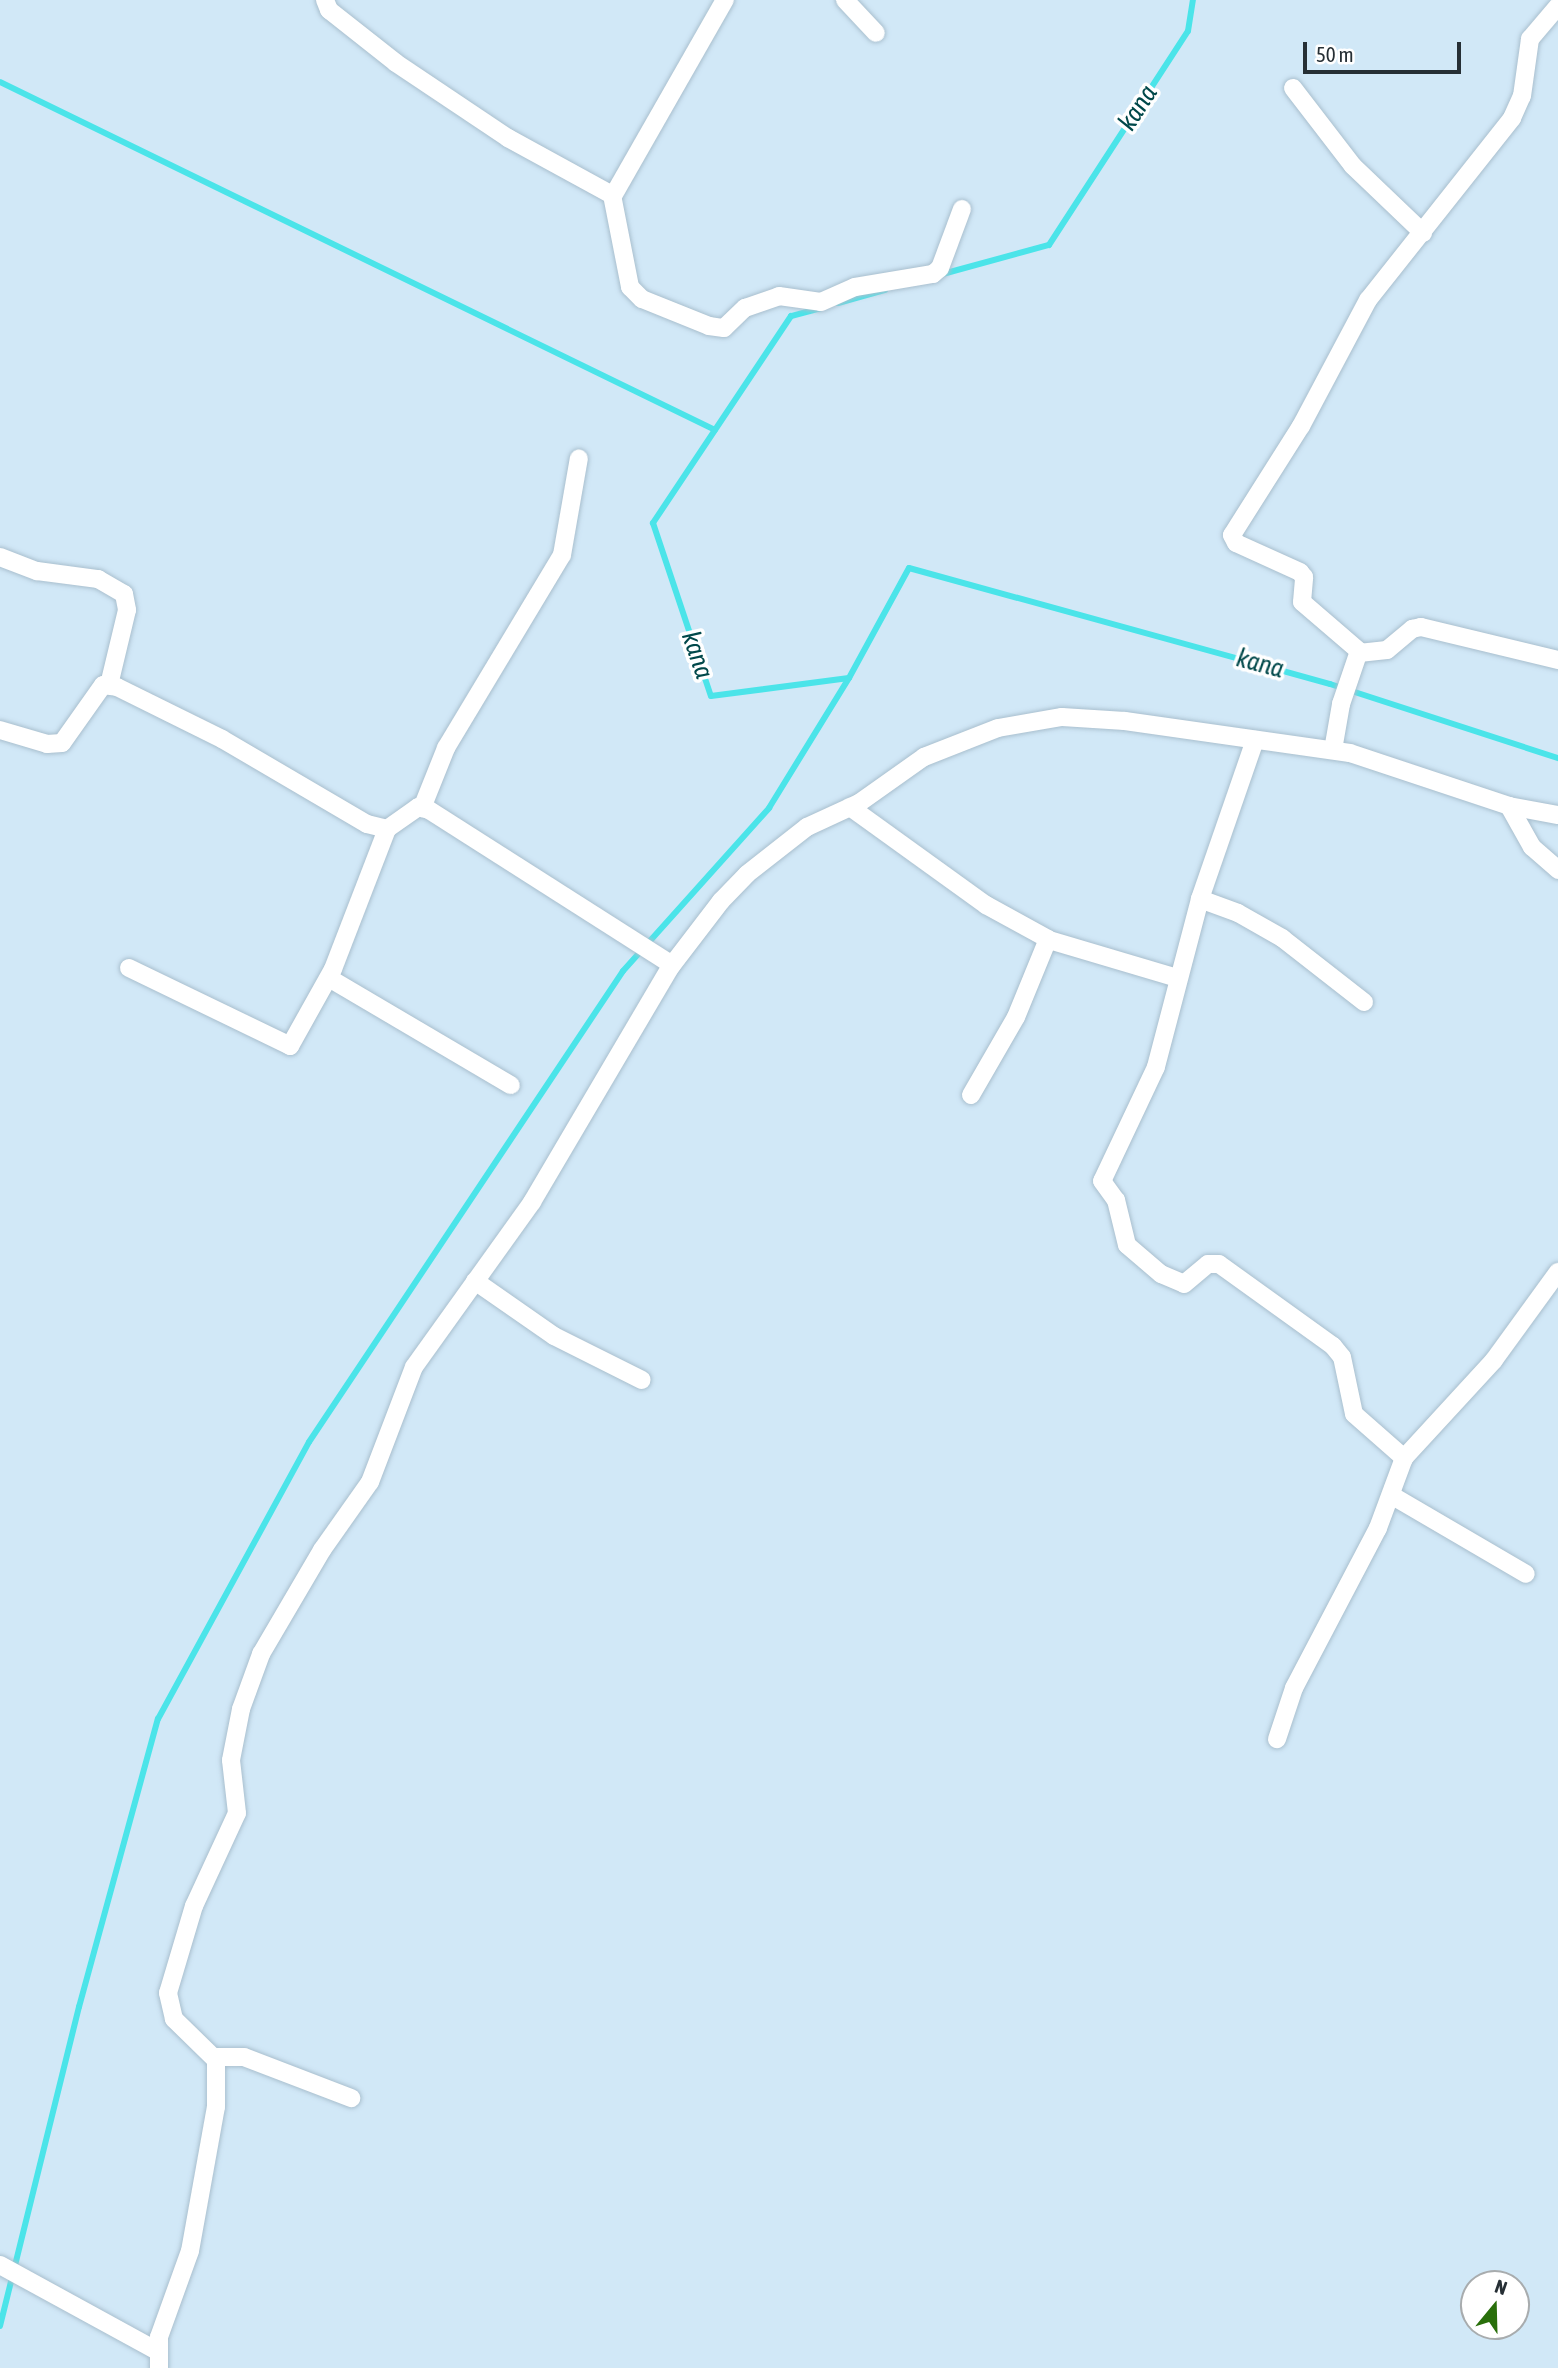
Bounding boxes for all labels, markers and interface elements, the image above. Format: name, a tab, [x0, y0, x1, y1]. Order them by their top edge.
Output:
scale bar	[1306, 28, 1464, 72]
text: 50 m	[1316, 42, 1354, 66]
water label: kana	[1112, 79, 1164, 137]
water label: kana	[674, 627, 720, 683]
water label: kana	[1233, 643, 1287, 685]
north arrow	[1460, 2270, 1530, 2340]
text: N	[1492, 2275, 1510, 2299]

